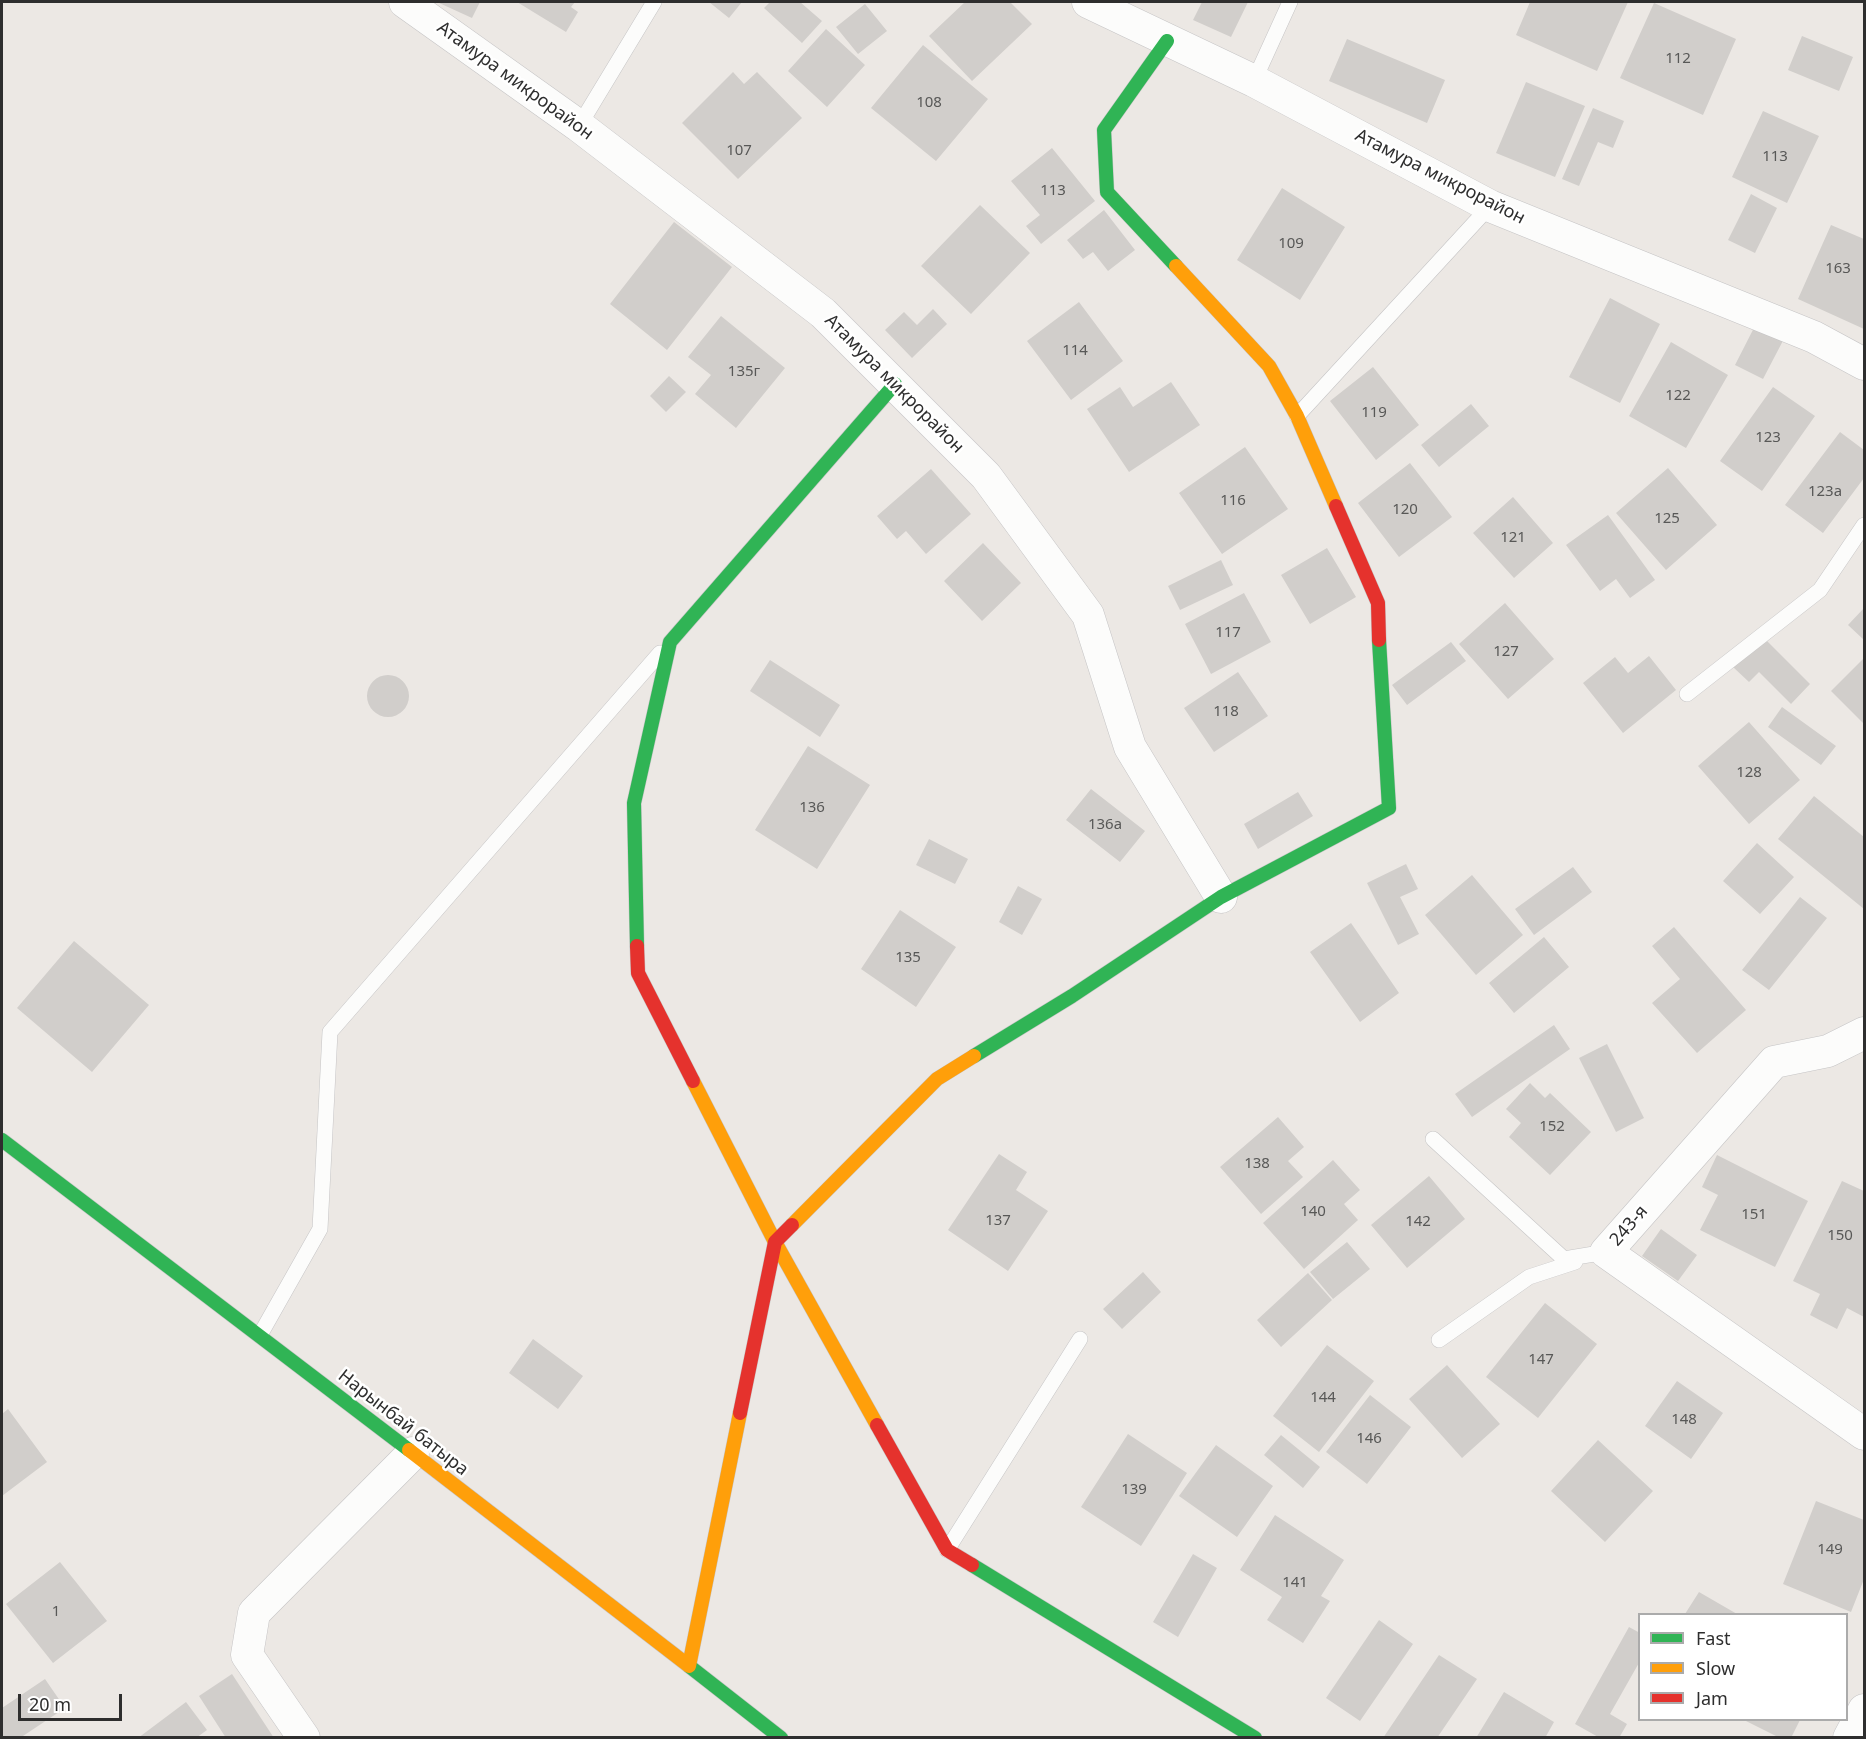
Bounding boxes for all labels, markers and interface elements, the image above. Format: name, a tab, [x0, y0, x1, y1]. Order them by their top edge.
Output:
street label: Атамура микрорайон	[433, 17, 597, 145]
house number: 112	[1665, 50, 1691, 68]
house number: 108	[916, 94, 942, 112]
street label: Атамура микрорайон	[1351, 125, 1529, 229]
house number: 107	[726, 142, 752, 160]
house number: 113	[1762, 148, 1788, 166]
house number: 113	[1040, 182, 1066, 200]
house number: 109	[1278, 235, 1304, 253]
house number: 163	[1825, 260, 1851, 278]
street label: Атамура микрорайон	[820, 310, 968, 458]
house number: 114	[1062, 342, 1088, 360]
house number: 135г	[728, 363, 760, 381]
house number: 122	[1665, 387, 1691, 405]
house number: 119	[1361, 404, 1387, 422]
house number: 123	[1755, 429, 1781, 447]
house number: 123а	[1808, 483, 1842, 501]
house number: 116	[1220, 492, 1246, 510]
house number: 120	[1392, 501, 1418, 519]
house number: 125	[1654, 510, 1680, 528]
house number: 121	[1500, 529, 1526, 547]
house number: 117	[1215, 624, 1241, 642]
house number: 127	[1493, 643, 1519, 661]
house number: 118	[1213, 703, 1239, 721]
house number: 128	[1736, 764, 1762, 782]
house number: 136	[799, 799, 825, 817]
house number: 136а	[1088, 816, 1122, 834]
house number: 135	[895, 949, 921, 967]
house number: 152	[1539, 1118, 1565, 1136]
house number: 138	[1244, 1155, 1270, 1173]
street label: 243-я	[1605, 1201, 1653, 1251]
house number: 140	[1300, 1203, 1326, 1221]
house number: 151	[1741, 1206, 1767, 1224]
house number: 137	[985, 1212, 1011, 1230]
house number: 142	[1405, 1213, 1431, 1231]
house number: 150	[1827, 1227, 1853, 1245]
house number: 147	[1528, 1351, 1554, 1369]
street label: Нарынбай батыра	[334, 1365, 472, 1481]
house number: 144	[1310, 1389, 1336, 1407]
house number: 148	[1671, 1411, 1697, 1429]
house number: 146	[1356, 1430, 1382, 1448]
house number: 139	[1121, 1481, 1147, 1499]
house number: 149	[1817, 1541, 1843, 1559]
house number: 141	[1282, 1574, 1308, 1592]
house number: 1	[52, 1603, 60, 1621]
legend	[1638, 1613, 1848, 1721]
text: Fast	[1696, 1626, 1731, 1650]
text: Slow	[1696, 1656, 1735, 1680]
scale bar	[21, 1682, 124, 1720]
text: Jam	[1696, 1686, 1728, 1710]
text: 20 m	[29, 1692, 71, 1716]

